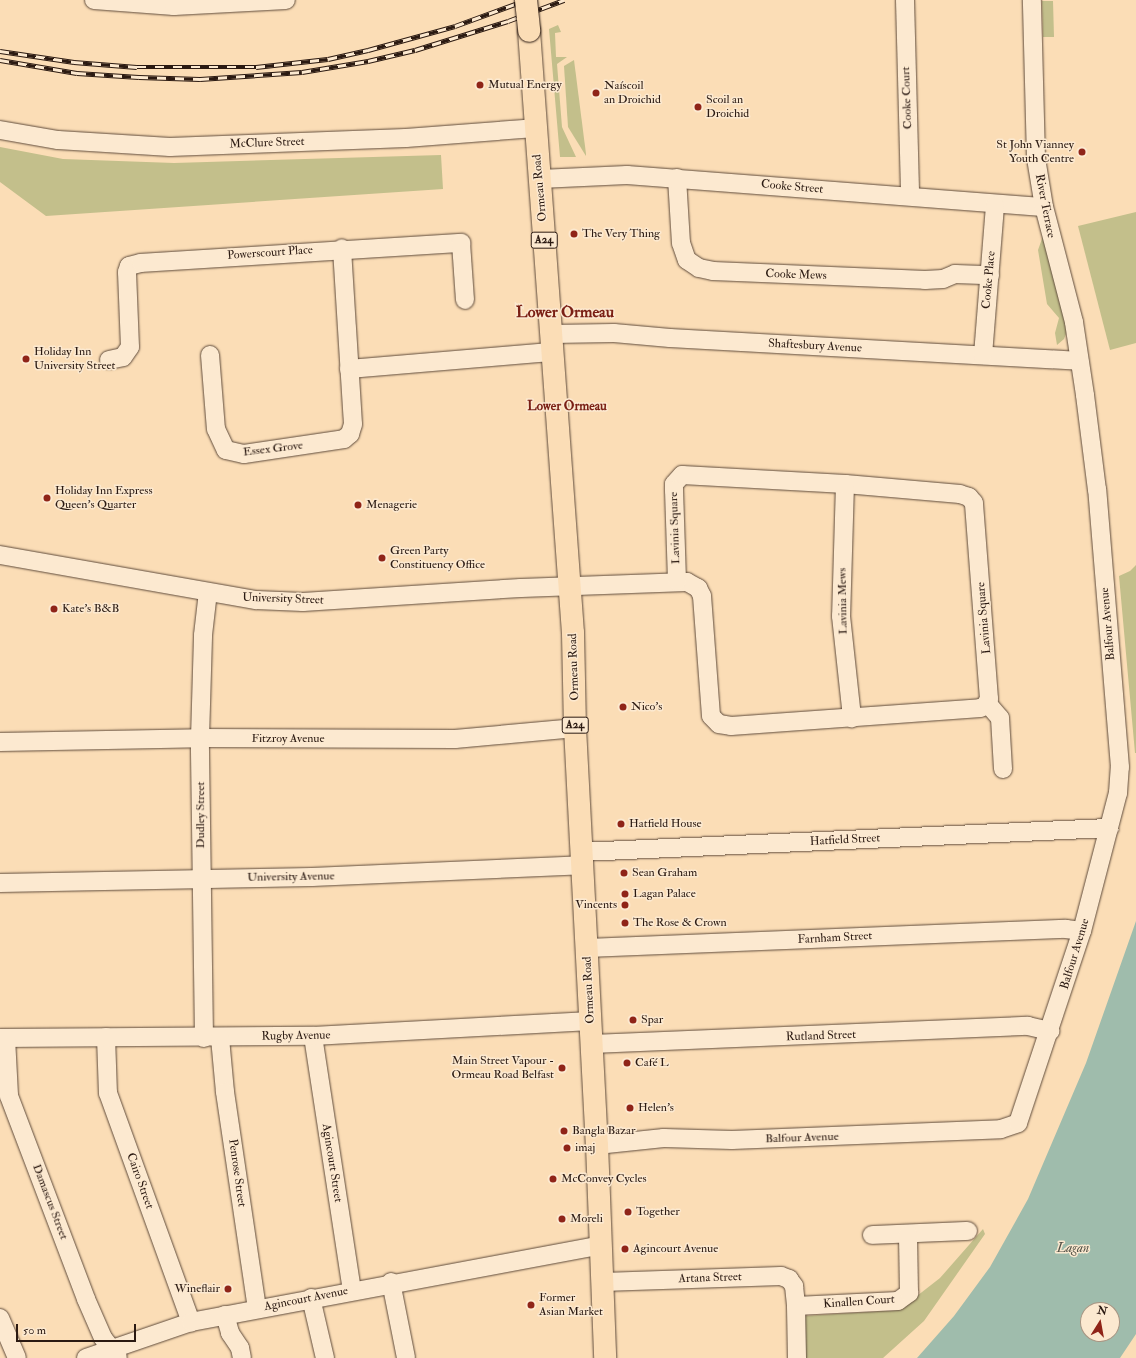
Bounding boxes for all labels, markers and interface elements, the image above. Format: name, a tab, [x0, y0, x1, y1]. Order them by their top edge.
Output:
street label: Cooke Court	[899, 66, 915, 130]
place label: Mutual Energy	[488, 78, 562, 92]
place label: Naíscoil an Droichid	[604, 79, 661, 107]
marker: Mutual Energy	[475, 80, 485, 90]
marker: Naíscoil an Droichid	[591, 88, 601, 98]
place label: Scoil an Droichid	[706, 93, 749, 121]
marker: Scoil an Droichid	[693, 102, 703, 112]
street label: McClure Street	[229, 134, 305, 152]
place label: St John Vianney Youth Centre	[996, 138, 1074, 166]
marker: St John Vianney Youth Centre	[1077, 147, 1087, 157]
street label: Ormeau Road	[530, 154, 550, 222]
street label: River Terrace	[1032, 173, 1058, 239]
street label: Cooke Street	[760, 177, 824, 197]
place label: The Very Thing	[582, 227, 660, 241]
marker: The Very Thing	[569, 229, 579, 239]
road number: A24	[530, 231, 558, 249]
street label: Powerscourt Place	[227, 243, 313, 263]
street label: Cooke Place	[979, 250, 999, 310]
street label: Cooke Mews	[765, 267, 827, 283]
district label: Lower Ormeau	[516, 302, 614, 322]
street label: Shaftesbury Avenue	[768, 336, 862, 356]
place label: Holiday Inn University Street	[34, 345, 116, 373]
marker: Holiday Inn University Street	[21, 354, 31, 364]
district label: Lower Ormeau	[527, 398, 607, 414]
street label: Essex Grove	[242, 438, 304, 460]
place label: Holiday Inn Express Queen's Quarter	[55, 484, 153, 512]
street label: Lavinia Square	[667, 492, 683, 564]
marker: Holiday Inn Express Queen's Quarter	[42, 493, 52, 503]
place label: Menagerie	[366, 498, 417, 512]
marker: Menagerie	[353, 500, 363, 510]
place label: Green Party Constituency Office	[390, 544, 485, 572]
marker: Green Party Constituency Office	[377, 553, 387, 563]
street label: Lavinia Mews	[835, 568, 851, 634]
street label: Lavinia Square	[974, 581, 994, 655]
street label: Balfour Avenue	[1098, 587, 1118, 661]
street label: University Street	[242, 590, 324, 608]
place label: Kate's B&B	[62, 602, 119, 616]
marker: Kate's B&B	[49, 604, 59, 614]
street label: Ormeau Road	[566, 633, 582, 701]
place label: Nico’s	[631, 700, 662, 714]
marker: Nico’s	[618, 702, 628, 712]
road number: A24	[561, 716, 589, 734]
street label: Fitzroy Avenue	[252, 732, 324, 746]
street label: Dudley Street	[194, 782, 208, 848]
place label: Hatfield House	[629, 817, 702, 831]
marker: Hatfield House	[616, 819, 626, 829]
street label: Hatfield Street	[809, 831, 881, 849]
place label: Sean Graham	[632, 866, 697, 880]
marker: Sean Graham	[619, 868, 629, 878]
street label: University Avenue	[247, 869, 335, 885]
place label: Lagan Palace	[633, 887, 696, 901]
marker: Lagan Palace	[620, 889, 630, 899]
place label: Vincents	[575, 898, 617, 912]
marker: Vincents	[620, 900, 630, 910]
place label: The Rose & Crown	[633, 916, 727, 930]
street label: Balfour Avenue	[1057, 917, 1093, 991]
marker: The Rose & Crown	[620, 918, 630, 928]
street label: Farnham Street	[797, 929, 873, 947]
street label: Ormeau Road	[580, 956, 598, 1024]
place label: Spar	[641, 1013, 663, 1027]
marker: Spar	[628, 1015, 638, 1025]
street label: Rugby Avenue	[261, 1028, 331, 1044]
street label: Rutland Street	[786, 1028, 856, 1044]
place label: Main Street Vapour - Ormeau Road Belfast	[451, 1054, 554, 1082]
place label: Café L	[635, 1056, 669, 1070]
marker: Café L	[622, 1058, 632, 1068]
marker: Main Street Vapour - Ormeau Road Belfast	[557, 1063, 567, 1073]
place label: Helen's	[638, 1101, 674, 1115]
marker: Helen's	[625, 1103, 635, 1113]
street label: Agincourt Street	[319, 1123, 345, 1203]
place label: Bangla Bazar	[572, 1124, 635, 1138]
marker: Bangla Bazar	[559, 1126, 569, 1136]
street label: Balfour Avenue	[765, 1130, 839, 1146]
street label: Penrose Street	[225, 1138, 249, 1208]
place label: imaj	[575, 1141, 595, 1155]
marker: imaj	[562, 1143, 572, 1153]
street label: Cairo Street	[123, 1151, 157, 1211]
street label: Damascus Street	[29, 1162, 71, 1242]
place label: McConvey Cycles	[561, 1172, 647, 1186]
marker: McConvey Cycles	[548, 1174, 558, 1184]
place label: Together	[636, 1205, 680, 1219]
marker: Together	[623, 1207, 633, 1217]
place label: Moreli	[570, 1212, 603, 1226]
marker: Moreli	[557, 1214, 567, 1224]
water label: Lagan	[1057, 1240, 1089, 1256]
place label: Agincourt Avenue	[633, 1242, 718, 1256]
marker: Agincourt Avenue	[620, 1244, 630, 1254]
street label: Artana Street	[678, 1270, 742, 1286]
place label: Wineflair	[175, 1282, 220, 1296]
marker: Wineflair	[223, 1284, 233, 1294]
street label: Agincourt Avenue	[263, 1284, 349, 1314]
place label: Former Asian Market	[539, 1291, 603, 1319]
street label: Kinallen Court	[823, 1292, 895, 1312]
marker: Former Asian Market	[526, 1300, 536, 1310]
north arrow	[1080, 1302, 1120, 1342]
text: N	[1096, 1303, 1108, 1318]
scale bar	[18, 1316, 138, 1342]
text: 50 m	[23, 1323, 46, 1338]

